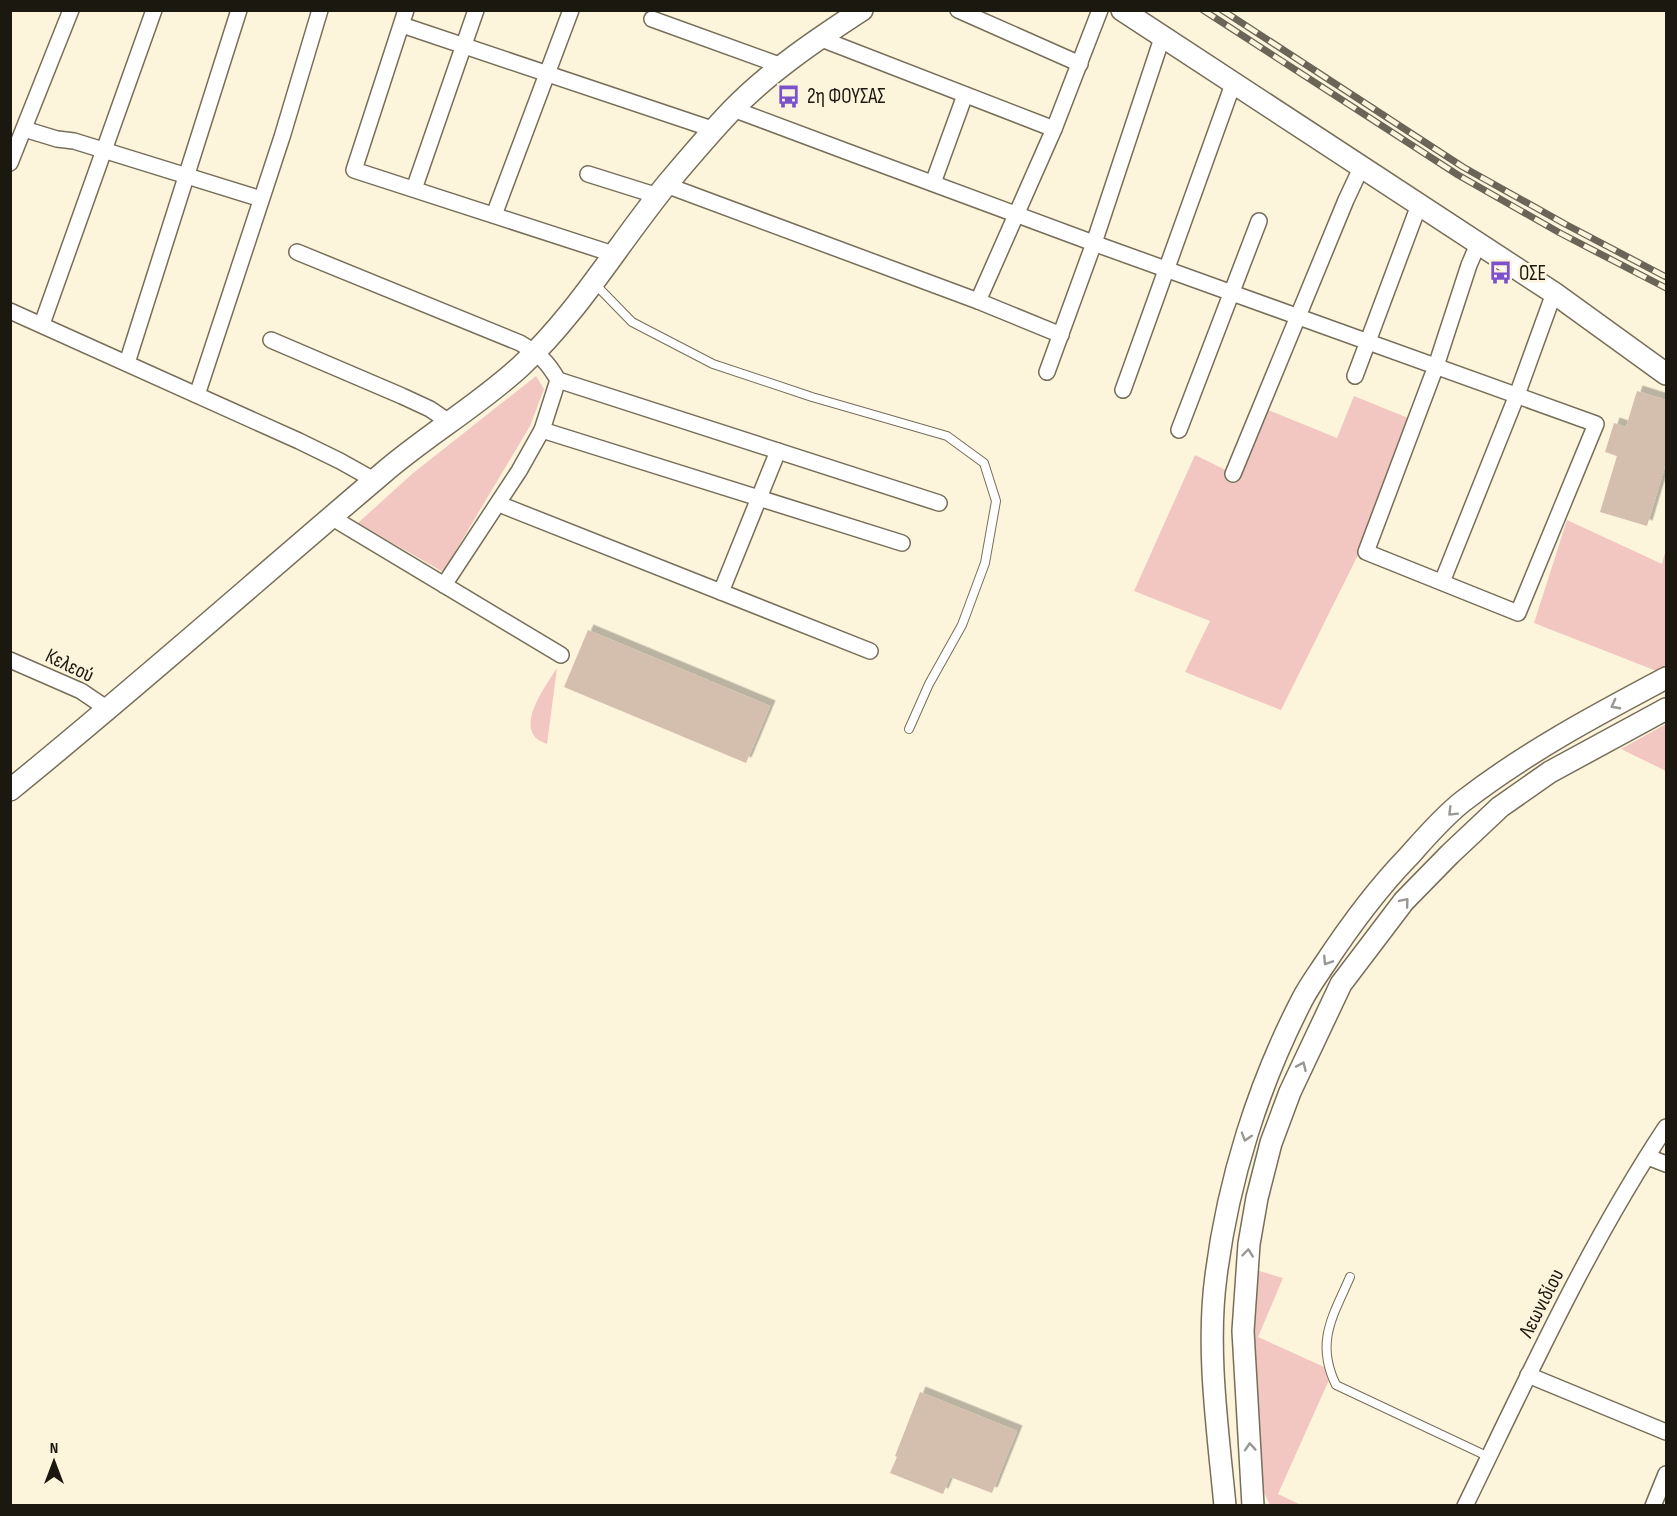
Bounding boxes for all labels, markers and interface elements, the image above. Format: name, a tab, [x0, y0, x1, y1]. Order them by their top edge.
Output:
bus stop icon: 2η ΦΟΥΣΑΣ	[776, 83, 802, 109]
place label: 2η ΦΟΥΣΑΣ	[807, 84, 885, 109]
bus stop icon: ΟΣΕ	[1488, 260, 1514, 286]
place label: ΟΣΕ	[1519, 261, 1546, 286]
street label: Κελεού	[41, 643, 98, 688]
one-way arrow	[1610, 698, 1621, 709]
one-way arrow	[1448, 804, 1459, 815]
one-way arrow	[1397, 898, 1408, 909]
one-way arrow	[1323, 954, 1334, 965]
one-way arrow	[1294, 1061, 1306, 1072]
one-way arrow	[1241, 1131, 1254, 1142]
one-way arrow	[1241, 1248, 1254, 1257]
street label: Λεωνιδίου	[1513, 1265, 1569, 1343]
north arrow	[24, 1432, 84, 1492]
text: N	[50, 1439, 58, 1458]
one-way arrow	[1243, 1443, 1256, 1452]

